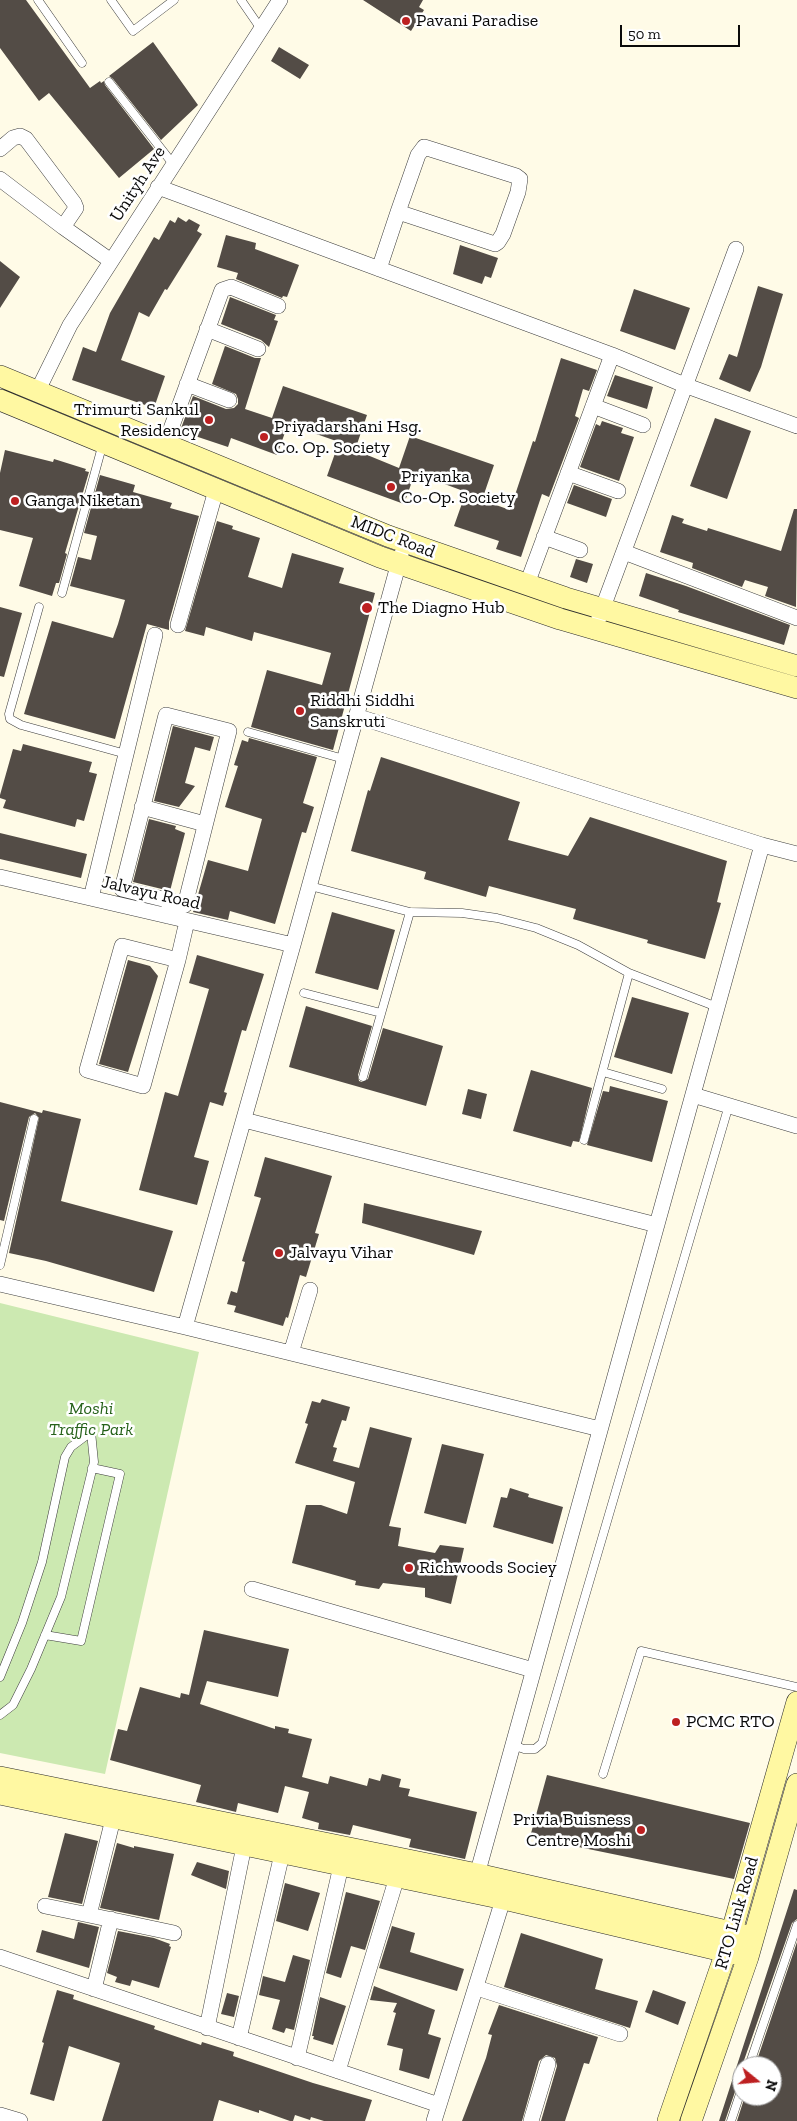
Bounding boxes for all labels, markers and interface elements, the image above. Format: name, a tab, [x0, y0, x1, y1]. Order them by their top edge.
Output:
place label: Pavani Paradise	[416, 10, 538, 32]
marker: Pavani Paradise	[400, 15, 412, 27]
scale bar	[622, 15, 742, 47]
text: 50 m	[628, 25, 661, 43]
street label: Unityh Ave	[106, 142, 170, 226]
place label: Trimurti Sankul Residency	[74, 399, 199, 442]
marker: Trimurti Sankul Residency	[203, 414, 215, 426]
place label: Priyadarshani Hsg. Co. Op. Society	[274, 416, 422, 458]
marker: Priyadarshani Hsg. Co. Op. Society	[258, 431, 270, 443]
place label: Priyanka Co-Op. Society	[401, 466, 515, 508]
marker: Priyanka Co-Op. Society	[385, 481, 397, 493]
place label: Ganga Niketan	[25, 490, 140, 512]
marker: Ganga Niketan	[9, 495, 21, 507]
street label: MIDC Road	[348, 511, 438, 563]
place label: The Diagno Hub	[378, 597, 505, 619]
marker: The Diagno Hub	[360, 601, 374, 615]
place label: Riddhi Siddhi Sanskruti	[310, 690, 415, 732]
marker: Riddhi Siddhi Sanskruti	[294, 705, 306, 717]
street label: Jalvayu Road	[100, 871, 202, 915]
place label: Jalvayu Vihar	[289, 1242, 394, 1264]
marker: Jalvayu Vihar	[273, 1247, 285, 1259]
park label: Moshi Traffic Park	[49, 1398, 133, 1440]
place label: Richwoods Sociey	[419, 1557, 557, 1579]
marker: Richwoods Sociey	[403, 1562, 415, 1574]
place label: PCMC RTO	[686, 1711, 775, 1733]
marker: PCMC RTO	[670, 1716, 682, 1728]
place label: Privia Buisness Centre Moshi	[513, 1809, 631, 1852]
marker: Privia Buisness Centre Moshi	[635, 1824, 647, 1836]
street label: RTO Link Road	[711, 1854, 763, 1972]
north arrow	[732, 2056, 782, 2106]
text: N	[761, 2078, 781, 2093]

